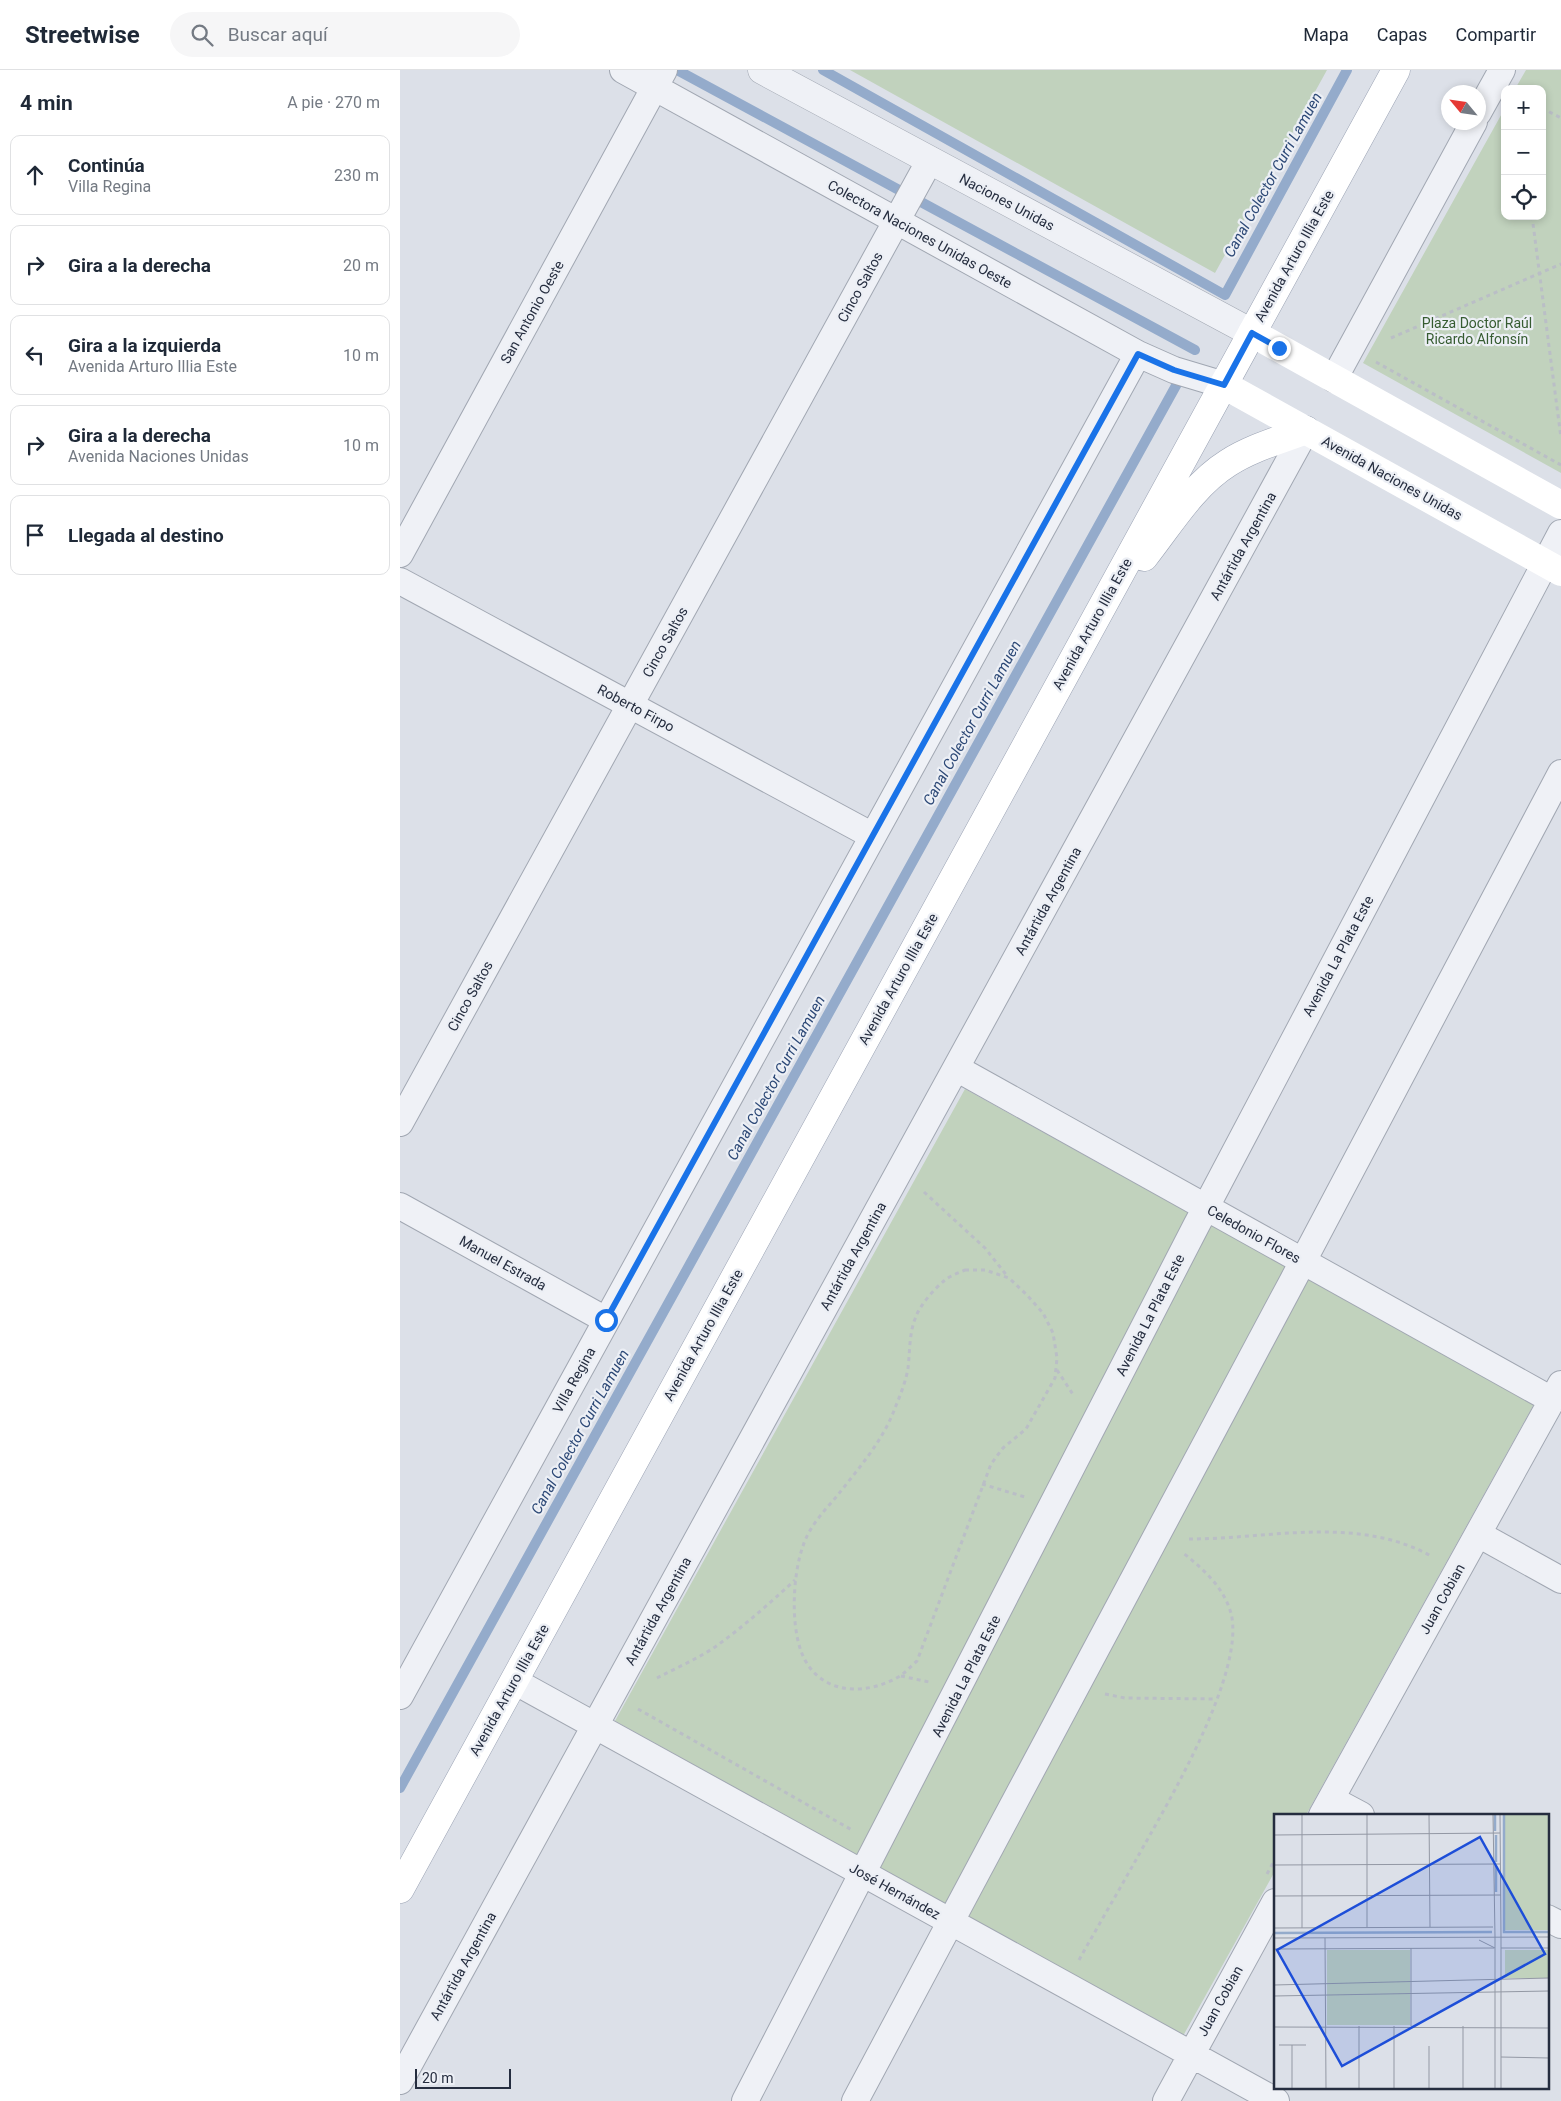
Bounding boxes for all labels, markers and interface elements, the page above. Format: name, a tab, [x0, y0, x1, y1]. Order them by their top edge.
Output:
search box	[170, 12, 520, 57]
text: Streetwise	[25, 21, 140, 49]
icon: search	[188, 21, 216, 49]
text: Buscar aquí	[228, 23, 328, 46]
text: Mapa	[1303, 24, 1349, 45]
text: Capas	[1377, 24, 1427, 45]
text: Compartir	[1455, 24, 1536, 45]
north arrow	[1441, 85, 1486, 130]
map controls	[1501, 85, 1546, 220]
button: +	[1501, 85, 1546, 130]
water label: Canal Colector Curri Lamuen	[1220, 89, 1326, 261]
text: 4 min	[20, 91, 73, 115]
text: A pie · 270 m	[287, 93, 380, 112]
button: −	[1501, 130, 1546, 175]
text: Continúa	[68, 154, 145, 177]
icon: ahead	[21, 161, 49, 189]
text: 230 m	[334, 166, 379, 185]
street label: Naciones Unidas	[957, 170, 1057, 234]
button: locate	[1501, 175, 1546, 220]
text: Villa Regina	[68, 177, 151, 196]
street label: Colectora Naciones Unidas Oeste	[825, 177, 1015, 291]
street label: Avenida Arturo Illia Este	[1251, 187, 1337, 325]
street label: Cinco Saltos	[834, 249, 886, 325]
icon: right	[21, 251, 49, 279]
text: Gira a la derecha	[68, 254, 211, 277]
text: 20 m	[343, 256, 379, 275]
street label: San Antonio Oeste	[497, 258, 567, 366]
park label: Plaza Doctor Raúl Ricardo Alfonsín	[1422, 315, 1532, 347]
text: Gira a la izquierda	[68, 334, 221, 357]
route end	[1268, 337, 1291, 360]
icon: left	[21, 341, 49, 369]
text: 10 m	[343, 346, 379, 365]
text: Avenida Arturo Illia Este	[68, 357, 237, 376]
text: Gira a la derecha	[68, 424, 211, 447]
icon: right	[21, 431, 49, 459]
street label: Avenida Naciones Unidas	[1319, 433, 1465, 523]
text: 10 m	[343, 436, 379, 455]
text: Avenida Naciones Unidas	[68, 447, 249, 466]
street label: Antártida Argentina	[1207, 489, 1279, 603]
icon: arrive	[21, 521, 49, 549]
text: Llegada al destino	[68, 524, 224, 547]
street label: Avenida Arturo Illia Este	[1049, 555, 1135, 693]
street label: Cinco Saltos	[639, 604, 691, 680]
water label: Canal Colector Curri Lamuen	[919, 637, 1025, 809]
street label: Roberto Firpo	[595, 681, 677, 735]
street label: Antártida Argentina	[1012, 844, 1084, 958]
street label: Avenida La Plata Este	[1299, 893, 1377, 1019]
street label: Avenida Arturo Illia Este	[855, 910, 941, 1048]
street label: Cinco Saltos	[444, 958, 496, 1034]
water label: Canal Colector Curri Lamuen	[723, 992, 829, 1164]
street label: Antártida Argentina	[817, 1199, 889, 1313]
street label: Celedonio Flores	[1205, 1202, 1303, 1266]
street label: Manuel Estrada	[457, 1233, 549, 1293]
street label: Avenida La Plata Este	[1112, 1252, 1188, 1378]
street label: Avenida Arturo Illia Este	[660, 1266, 746, 1404]
route start	[595, 1309, 618, 1332]
street label: Villa Regina	[549, 1344, 599, 1416]
water label: Canal Colector Curri Lamuen	[527, 1346, 633, 1518]
street label: Antártida Argentina	[622, 1554, 694, 1668]
street label: Juan Cobian	[1416, 1561, 1468, 1637]
street label: Avenida La Plata Este	[928, 1613, 1004, 1739]
street label: Avenida Arturo Illia Este	[466, 1621, 552, 1759]
inset map	[1274, 1814, 1548, 2088]
street label: José Hernández	[847, 1859, 943, 1923]
street label: Antártida Argentina	[427, 1909, 499, 2023]
street label: Juan Cobian	[1194, 1963, 1246, 2039]
scale bar	[415, 2066, 511, 2089]
text: 20 m	[422, 2070, 454, 2086]

